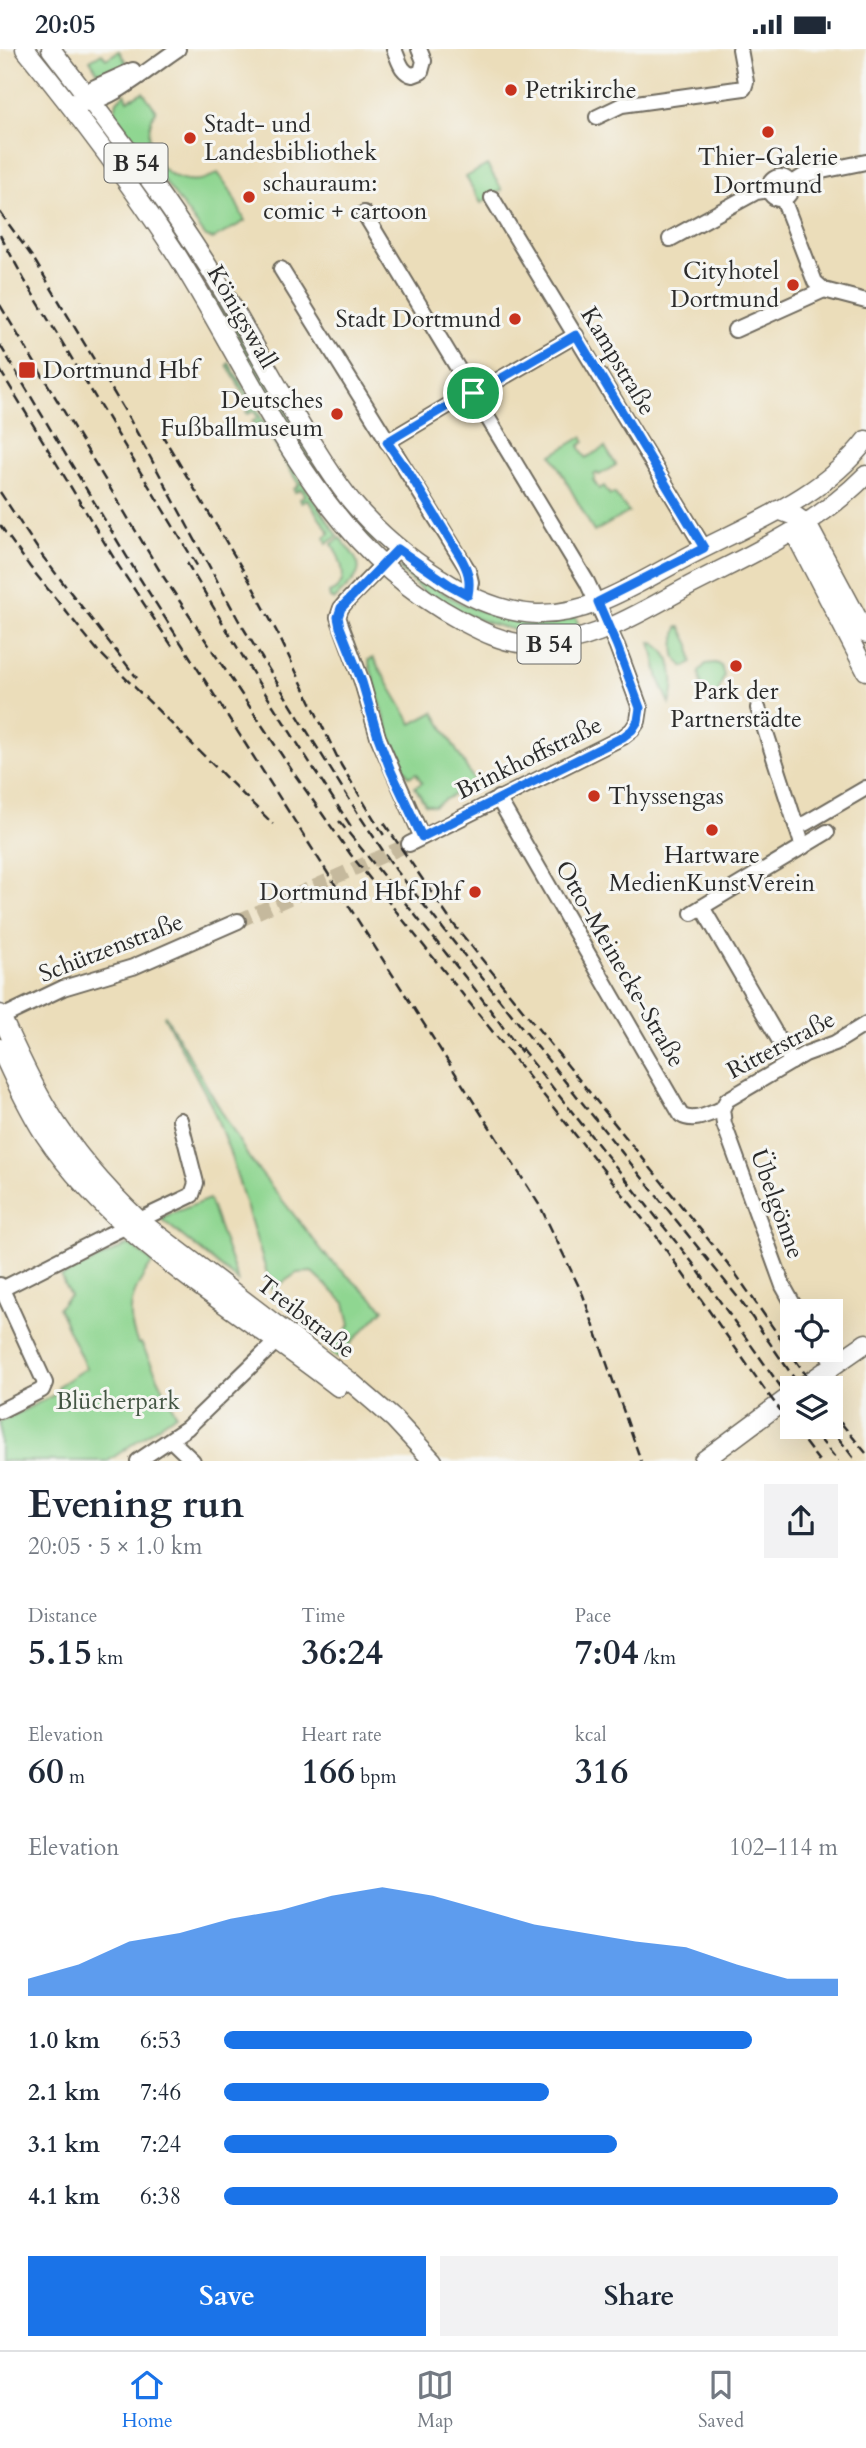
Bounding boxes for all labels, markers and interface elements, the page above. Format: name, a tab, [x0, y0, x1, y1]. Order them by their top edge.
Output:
text: 20:05	[35, 7, 96, 42]
place label: Petrikirche	[525, 74, 637, 107]
marker: Petrikirche	[503, 82, 519, 98]
place label: Stadt- und Landesbibliothek	[204, 108, 377, 169]
marker: Thier-Galerie Dortmund	[760, 124, 776, 140]
marker: Stadt- und Landesbibliothek	[182, 130, 198, 146]
place label: Thier-Galerie Dortmund	[698, 141, 838, 202]
road number: B 54	[104, 143, 168, 183]
place label: schauraum: comic + cartoon	[263, 167, 428, 228]
marker: schauraum: comic + cartoon	[241, 189, 257, 205]
place label: Cityhotel Dortmund	[670, 255, 779, 316]
street label: Königswall	[199, 259, 285, 375]
marker: Cityhotel Dortmund	[785, 277, 801, 293]
street label: Kampstraße	[573, 301, 663, 421]
place label: Stadt Dortmund	[336, 303, 501, 336]
marker: Stadt Dortmund	[507, 311, 523, 327]
place label: Dortmund Hbf	[43, 354, 202, 387]
marker: Dortmund Hbf	[17, 360, 37, 380]
pin	[443, 363, 503, 423]
icon: arrive	[454, 374, 492, 412]
place label: Deutsches Fußballmuseum	[161, 384, 324, 445]
marker: Deutsches Fußballmuseum	[329, 406, 345, 422]
road number: B 54	[518, 625, 580, 663]
marker: Park der Partnerstädte	[728, 658, 744, 674]
place label: Park der Partnerstädte	[670, 675, 802, 736]
street label: Brinkhoffstraße	[450, 708, 608, 808]
place label: Thyssengas	[608, 780, 724, 813]
marker: Thyssengas	[586, 788, 602, 804]
marker: Hartware MedienKunstVerein	[704, 822, 720, 838]
place label: Hartware MedienKunstVerein	[609, 839, 816, 900]
street label: Otto-Meinecke-Straße	[547, 855, 693, 1073]
place label: Dortmund Hbf Dhf	[259, 876, 465, 909]
marker: Dortmund Hbf Dhf	[467, 884, 483, 900]
street label: Schützenstraße	[34, 905, 188, 991]
street label: Ritterstraße	[721, 1003, 841, 1087]
street label: Übelgönne	[742, 1145, 812, 1263]
street label: Treibstraße	[250, 1268, 362, 1366]
map controls	[780, 1299, 843, 1439]
button: locate	[780, 1299, 843, 1362]
button: layers	[780, 1376, 843, 1439]
park label: Blücherpark	[56, 1385, 180, 1418]
text: Evening run	[28, 1479, 244, 1531]
button: share	[764, 1484, 838, 1558]
text: 20:05 · 5 × 1.0 km	[28, 1531, 202, 1562]
text: Distance	[28, 1603, 97, 1629]
text: Time	[301, 1603, 345, 1629]
text: Pace	[575, 1603, 611, 1629]
text: 5.15	[28, 1629, 92, 1677]
text: 36:24	[301, 1629, 383, 1677]
text: 7:04	[575, 1629, 639, 1677]
text: km	[92, 1645, 123, 1671]
text: /km	[639, 1645, 676, 1671]
text: Elevation	[28, 1722, 103, 1748]
text: Heart rate	[301, 1722, 382, 1748]
text: kcal	[575, 1722, 607, 1748]
text: 60	[28, 1748, 64, 1796]
text: 166	[301, 1748, 355, 1796]
text: 316	[575, 1748, 628, 1796]
text: m	[64, 1764, 85, 1790]
text: bpm	[355, 1764, 397, 1790]
text: Elevation	[28, 1832, 119, 1863]
text: 102–114 m	[729, 1832, 838, 1863]
text: 1.0 km	[28, 2025, 100, 2056]
text: 6:53	[140, 2025, 181, 2056]
text: 2.1 km	[28, 2077, 100, 2108]
text: 7:46	[140, 2077, 181, 2108]
text: 3.1 km	[28, 2129, 100, 2160]
text: 7:24	[140, 2129, 181, 2160]
text: 4.1 km	[28, 2181, 100, 2212]
text: 6:38	[140, 2181, 181, 2212]
button: Save	[28, 2256, 426, 2336]
button: Share	[440, 2256, 838, 2336]
tab: Home	[122, 2366, 173, 2434]
tab: Map	[416, 2366, 454, 2434]
tab: Saved	[698, 2366, 744, 2434]

